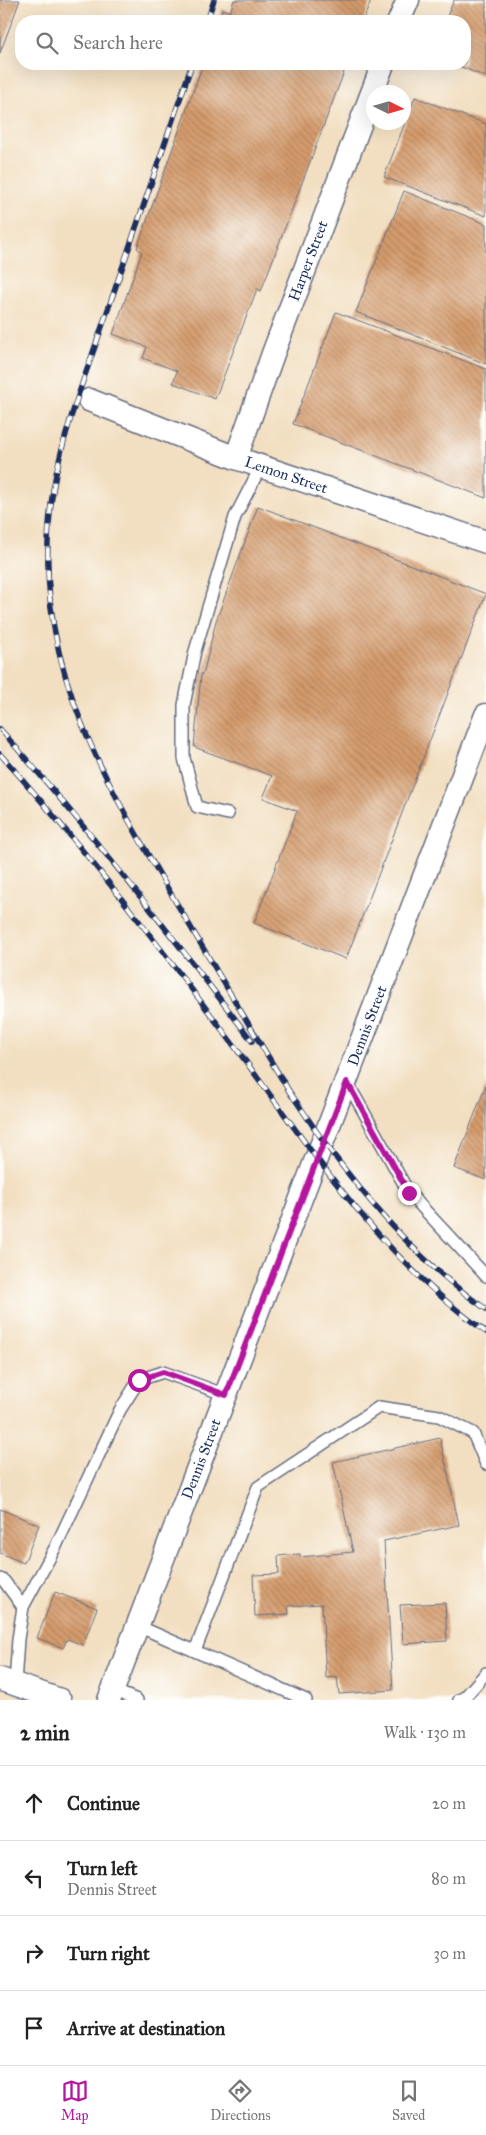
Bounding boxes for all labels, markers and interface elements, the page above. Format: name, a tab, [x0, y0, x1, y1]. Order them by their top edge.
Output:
search box	[15, 15, 471, 70]
icon: search	[33, 29, 61, 57]
text: Search here	[73, 31, 163, 54]
north arrow	[366, 85, 411, 130]
street label: Harper Street	[285, 217, 332, 304]
street label: Lemon Street	[242, 453, 331, 497]
street label: Dennis Street	[344, 982, 391, 1068]
route end	[398, 1182, 421, 1205]
route start	[128, 1369, 151, 1392]
street label: Dennis Street	[178, 1416, 225, 1502]
text: 2 min	[20, 1720, 70, 1746]
text: Walk · 130 m	[384, 1723, 466, 1742]
icon: ahead	[20, 1789, 48, 1817]
text: Continue	[67, 1792, 140, 1815]
text: 20 m	[432, 1794, 466, 1813]
text: Turn left	[67, 1857, 137, 1880]
icon: left	[20, 1864, 48, 1892]
text: 80 m	[431, 1869, 466, 1888]
text: Dennis Street	[67, 1880, 157, 1899]
icon: right	[20, 1939, 48, 1967]
text: Turn right	[67, 1942, 150, 1965]
text: 30 m	[433, 1944, 466, 1963]
icon: arrive	[20, 2014, 48, 2042]
text: Arrive at destination	[67, 2017, 225, 2040]
tab: Map	[61, 2077, 89, 2124]
tab: Directions	[210, 2077, 271, 2124]
tab: Saved	[392, 2077, 425, 2124]

